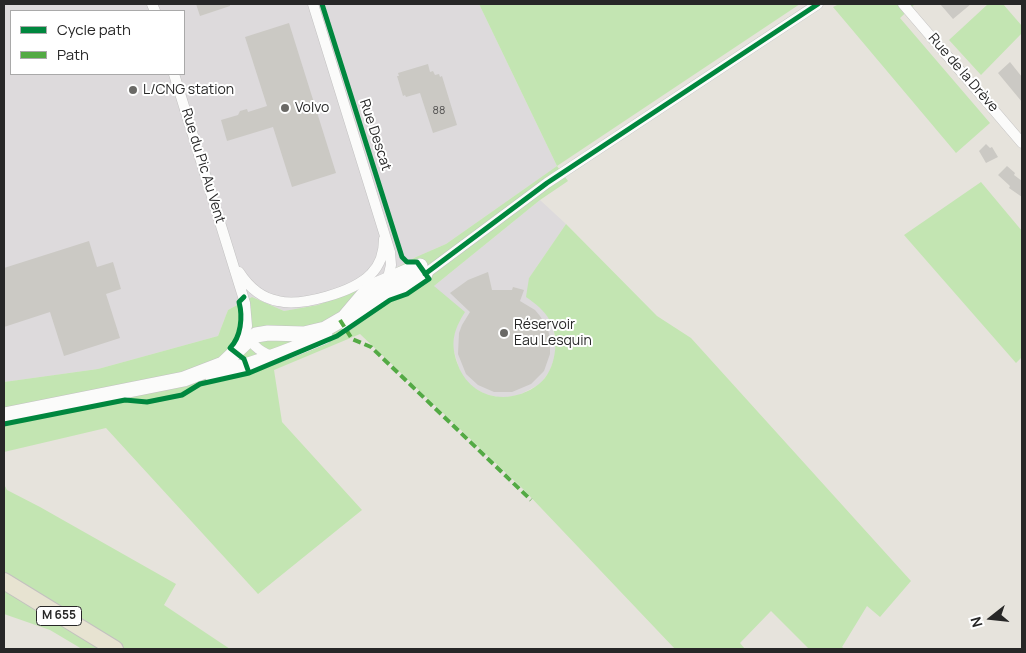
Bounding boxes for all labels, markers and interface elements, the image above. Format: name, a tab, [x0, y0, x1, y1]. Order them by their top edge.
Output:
legend	[10, 10, 185, 75]
text: Cycle path	[57, 19, 131, 40]
street label: Rue de la Drève	[924, 30, 1002, 116]
text: Path	[57, 44, 89, 65]
place label: L/CNG station	[143, 82, 234, 98]
marker: L/CNG station	[127, 84, 139, 96]
street label: Rue Descat	[356, 97, 394, 173]
place label: Volvo	[295, 100, 329, 116]
marker: Volvo	[279, 102, 291, 114]
house number: 88	[433, 104, 445, 118]
street label: Rue du Pic Au Vent	[178, 107, 228, 225]
place label: Réservoir Eau Lesquin	[514, 317, 592, 350]
marker: Réservoir Eau Lesquin	[498, 327, 510, 339]
north arrow	[966, 593, 1016, 643]
road number: M 655	[36, 606, 82, 626]
text: N	[966, 615, 987, 630]

